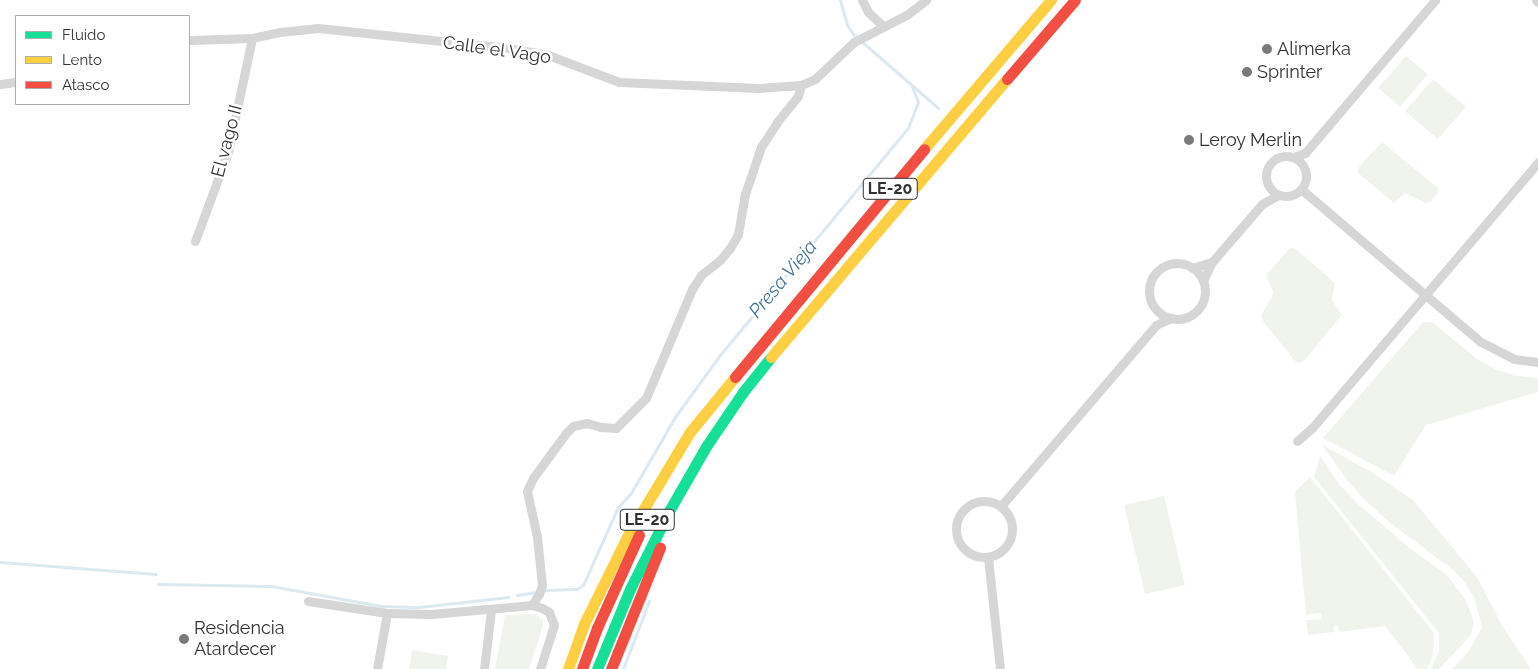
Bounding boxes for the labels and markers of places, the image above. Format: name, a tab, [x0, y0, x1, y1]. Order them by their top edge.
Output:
place label: Alimerka	[1277, 38, 1351, 60]
marker: Alimerka	[1261, 43, 1273, 55]
place label: Sprinter	[1257, 61, 1322, 83]
marker: Sprinter	[1241, 66, 1253, 78]
place label: Leroy Merlin	[1199, 129, 1302, 151]
marker: Leroy Merlin	[1183, 134, 1195, 146]
place label: Residencia Atardecer	[194, 618, 285, 660]
marker: Residencia Atardecer	[178, 633, 190, 645]

